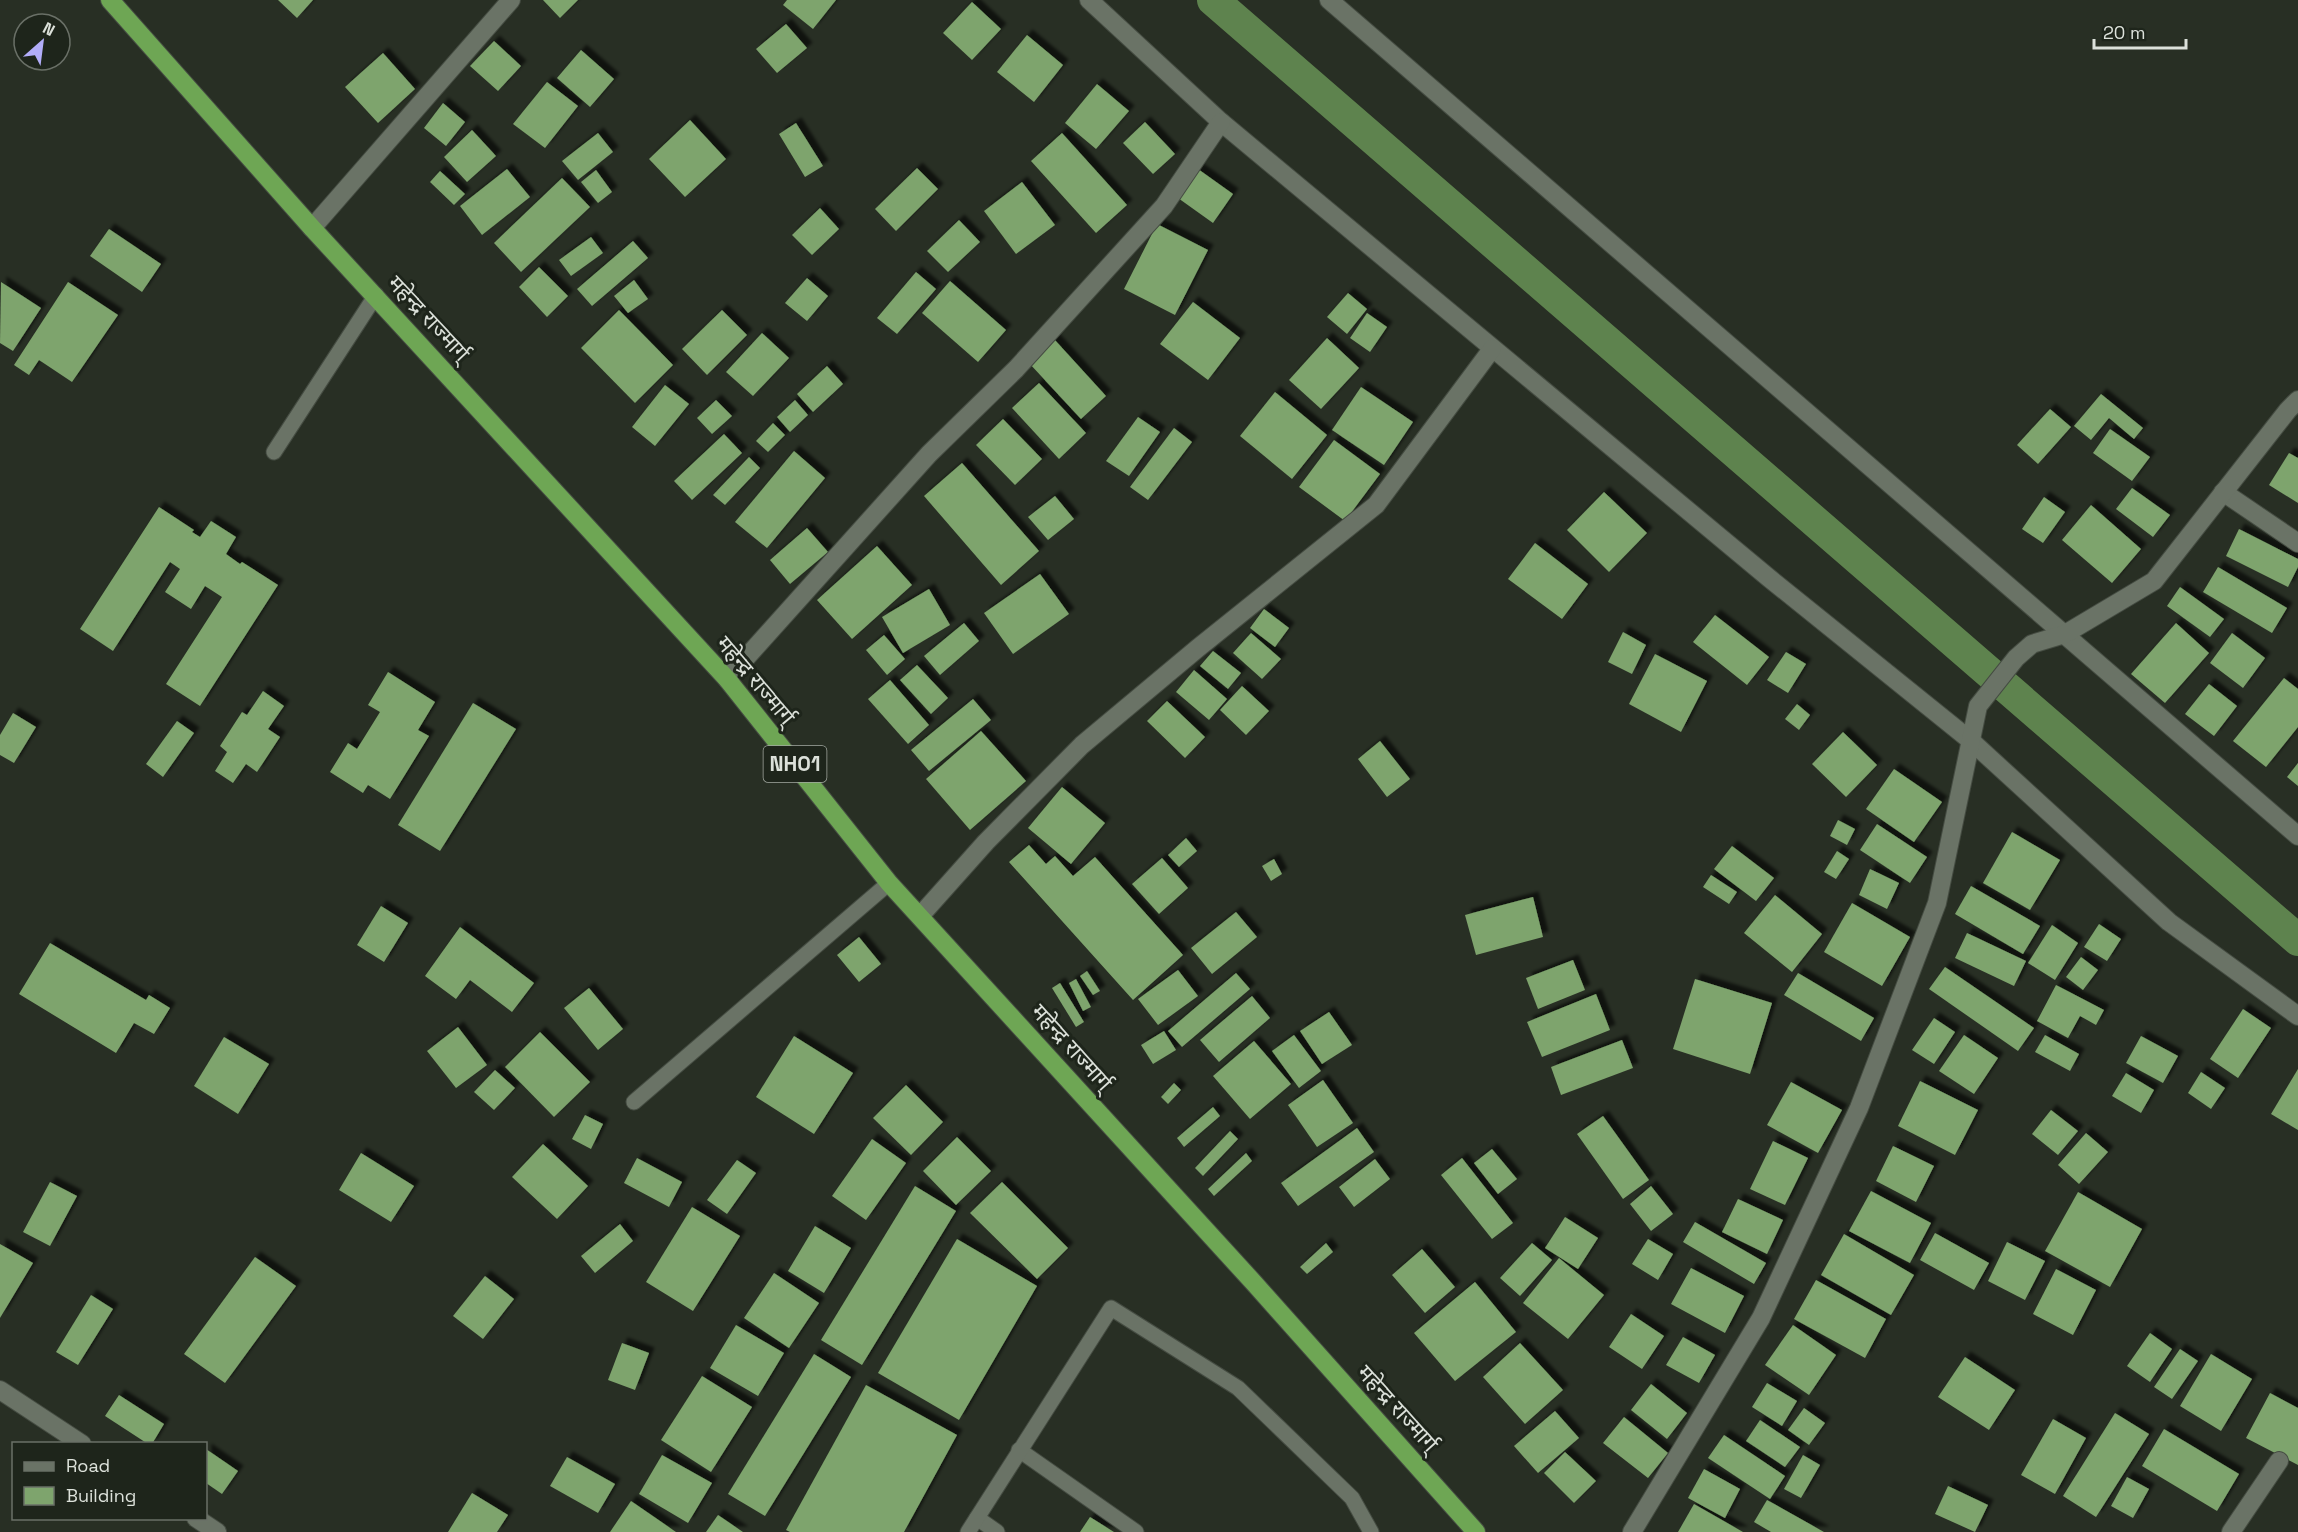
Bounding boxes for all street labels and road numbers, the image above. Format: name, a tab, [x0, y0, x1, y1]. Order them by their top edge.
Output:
street label: महेन्द्र राज्मार्ग्	[382, 269, 478, 369]
street label: महेन्द्र राज्मार्ग्	[711, 630, 803, 732]
road number: NH01	[764, 746, 826, 782]
street label: महेन्द्र राज्मार्ग्	[1026, 998, 1120, 1099]
street label: महेन्द्र राज्मार्ग्	[1352, 1359, 1446, 1460]

